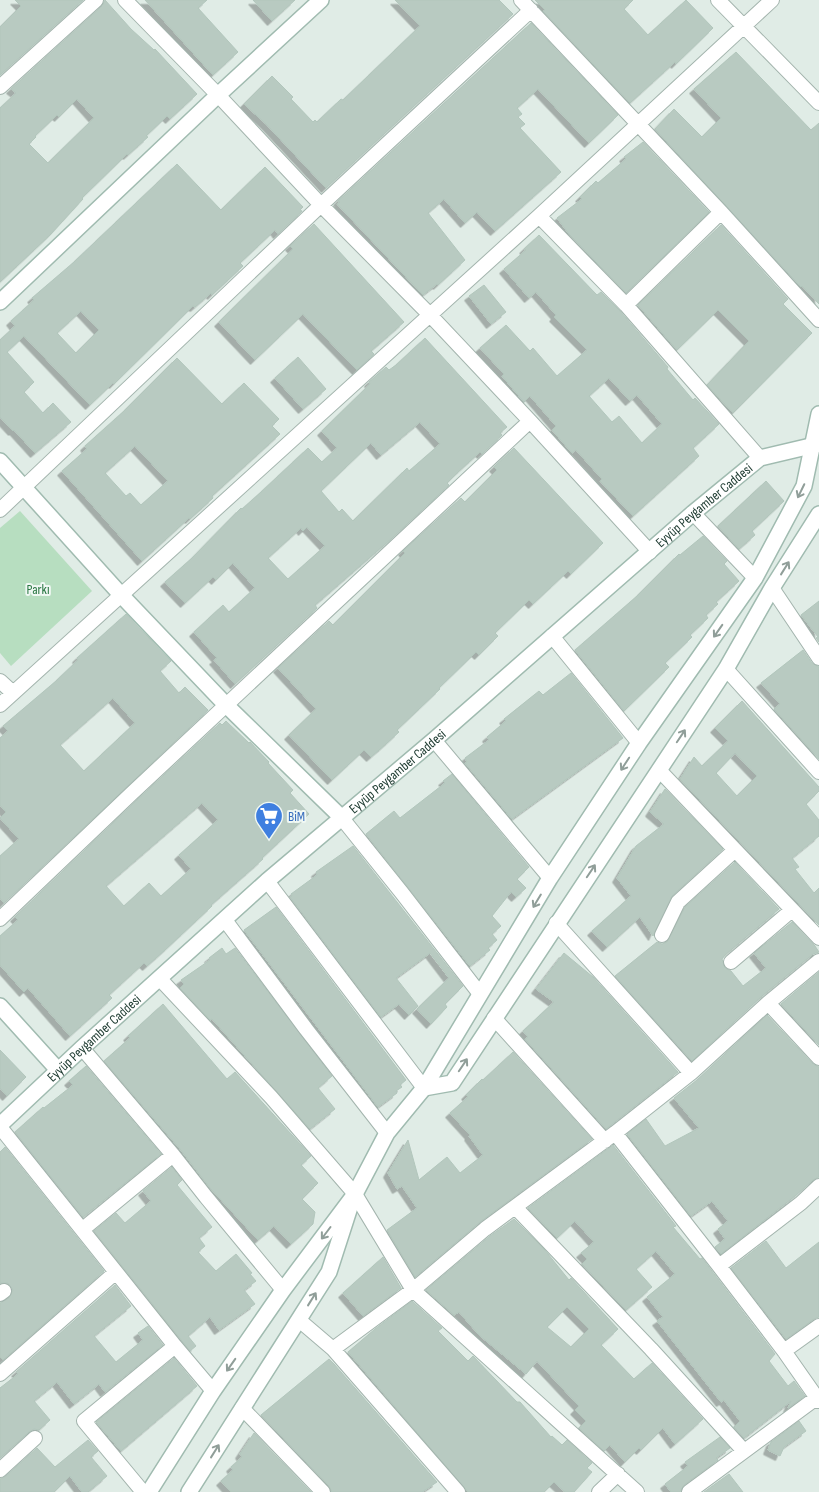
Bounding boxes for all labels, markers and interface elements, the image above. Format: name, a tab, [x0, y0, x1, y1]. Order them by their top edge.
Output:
street label: Eyyüp Peygamber Caddesi	[652, 460, 756, 551]
one-way arrow	[796, 484, 806, 499]
one-way arrow	[780, 561, 790, 575]
park label: Parkı	[26, 581, 50, 598]
one-way arrow	[713, 624, 723, 638]
street label: Eyyüp Peygamber Caddesi	[346, 726, 449, 817]
one-way arrow	[676, 729, 686, 743]
one-way arrow	[620, 757, 631, 771]
supermarket icon: BiM	[254, 801, 284, 840]
place label: BiM	[288, 808, 305, 825]
one-way arrow	[586, 864, 596, 878]
one-way arrow	[532, 893, 542, 907]
street label: Eyyüp Peygamber Caddesi	[44, 991, 145, 1086]
one-way arrow	[458, 1059, 468, 1073]
one-way arrow	[320, 1226, 331, 1239]
one-way arrow	[307, 1292, 317, 1306]
one-way arrow	[226, 1358, 236, 1372]
one-way arrow	[211, 1444, 221, 1458]

